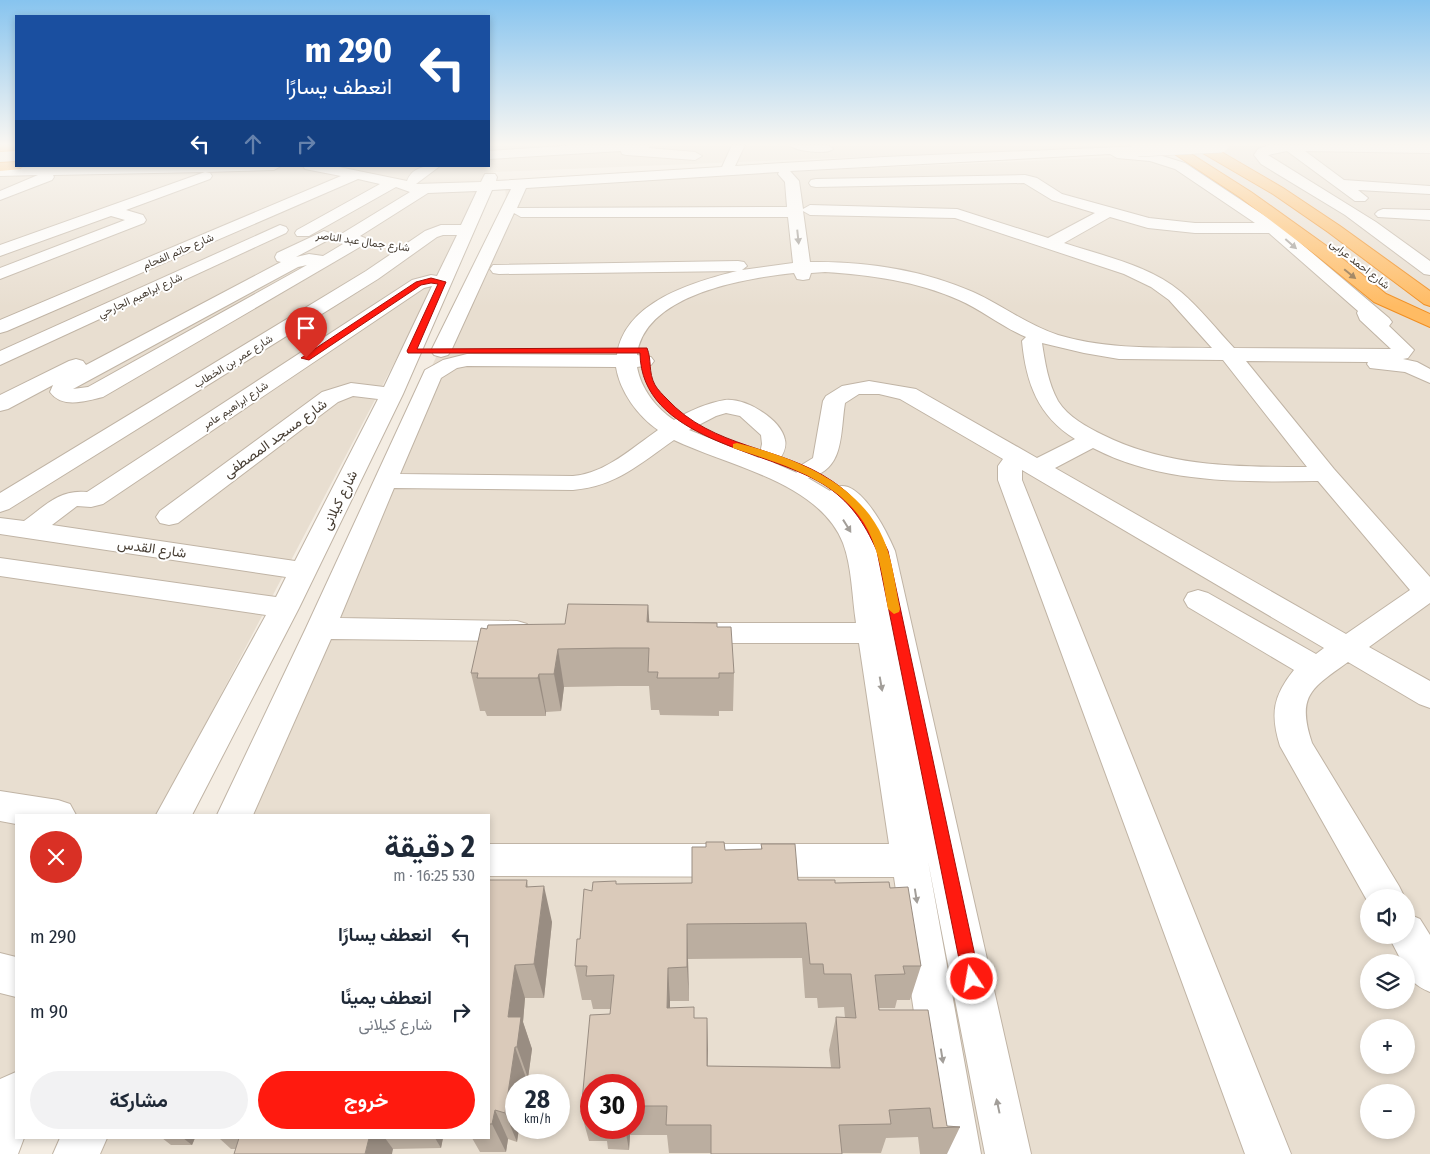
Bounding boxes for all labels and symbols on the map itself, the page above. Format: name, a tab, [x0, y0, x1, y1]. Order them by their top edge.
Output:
street label: شارع جمال عبد الناصر	[314, 228, 411, 256]
one-way arrow	[794, 229, 802, 245]
street label: شارع حاتم الفحام	[141, 231, 216, 273]
street label: شارع احمد عرابى	[1326, 237, 1393, 293]
one-way arrow	[1284, 238, 1296, 250]
one-way arrow	[1344, 268, 1357, 279]
street label: شارع ابراهيم الجارحي	[96, 270, 186, 323]
pin	[285, 307, 327, 358]
street label: شارع عمر بن الخطاب	[191, 332, 276, 392]
street label: شارع ابراهيم عامر	[199, 378, 271, 434]
street label: شارع مسجد المصطفى	[220, 395, 332, 483]
street label: شارع كيلانى	[318, 468, 363, 534]
one-way arrow	[843, 519, 852, 532]
street label: شارع القدس	[116, 535, 188, 564]
one-way arrow	[877, 676, 885, 692]
one-way arrow	[912, 888, 920, 904]
position arrow	[945, 952, 997, 1004]
one-way arrow	[939, 1049, 947, 1065]
speed limit sign: 30	[580, 1074, 645, 1139]
one-way arrow	[994, 1098, 1002, 1114]

